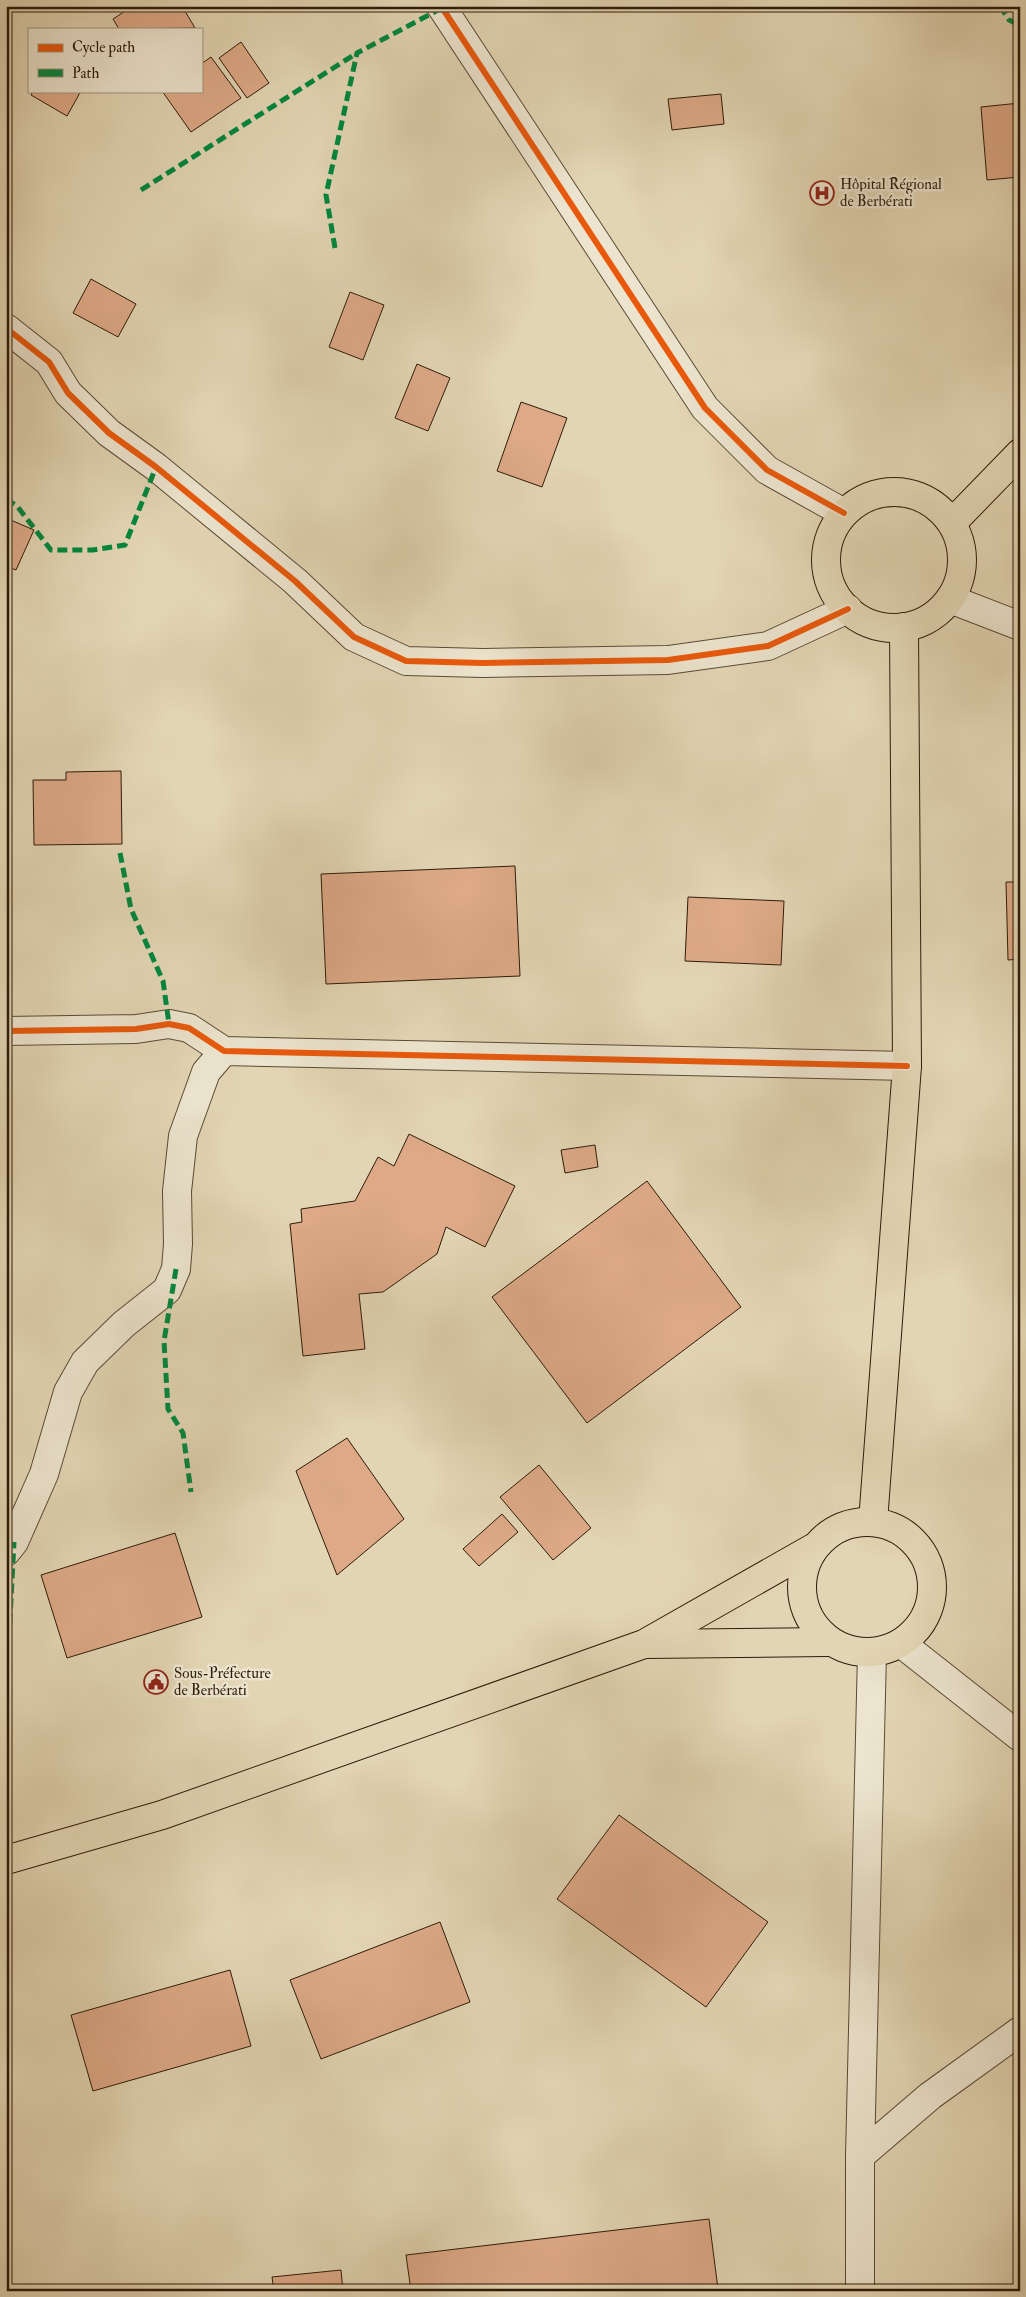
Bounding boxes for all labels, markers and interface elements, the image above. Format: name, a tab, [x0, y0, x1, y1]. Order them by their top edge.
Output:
legend	[28, 28, 202, 92]
text: Cycle path	[72, 38, 135, 58]
text: Path	[72, 64, 99, 83]
place label: Hôpital Régional de Berbérati	[840, 175, 942, 211]
hospital icon: Hôpital Régional de Berbérati	[809, 180, 835, 206]
place label: Sous-Préfecture de Berbérati	[174, 1664, 271, 1700]
public building icon: Sous-Préfecture de Berbérati	[143, 1669, 169, 1695]

